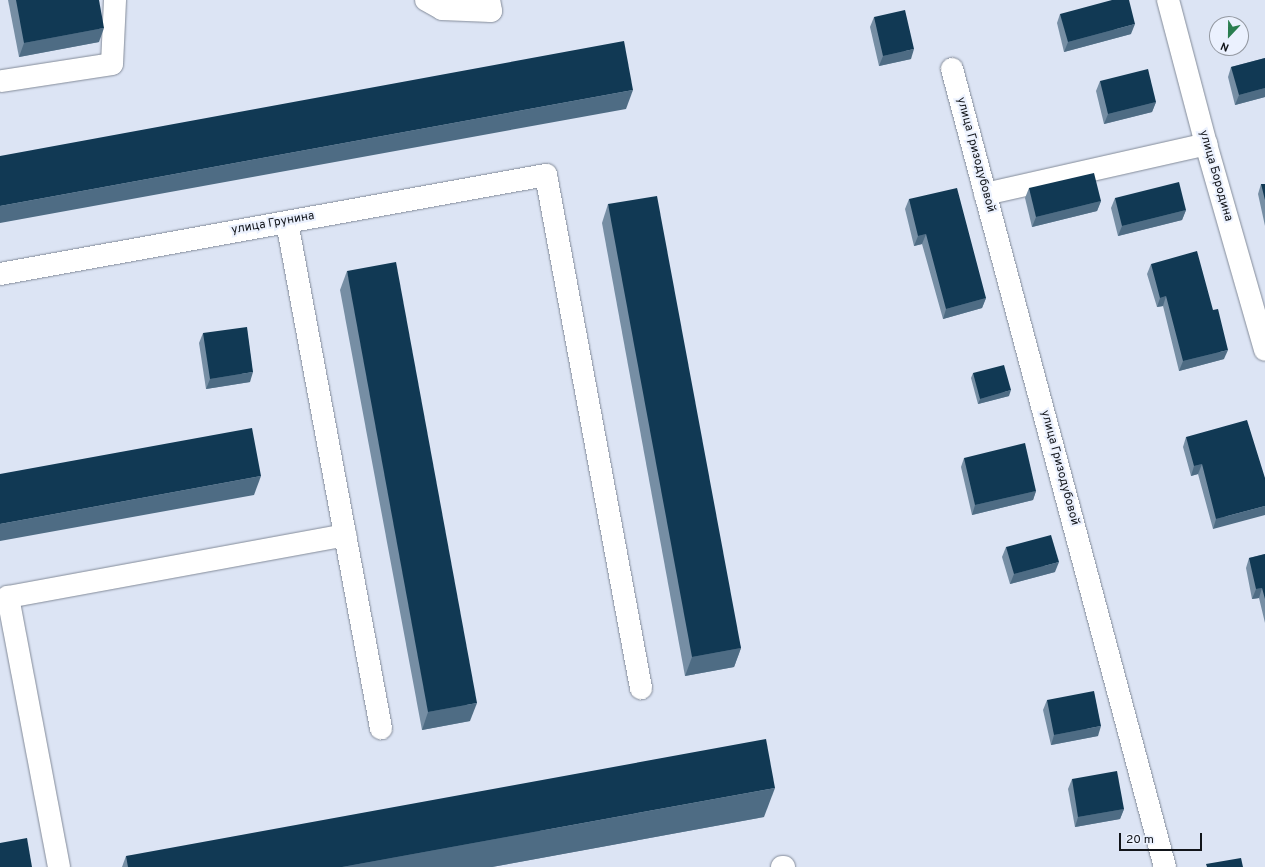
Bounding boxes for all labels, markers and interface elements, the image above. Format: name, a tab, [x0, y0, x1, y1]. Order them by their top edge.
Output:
north arrow	[1209, 16, 1249, 56]
text: N	[1219, 38, 1231, 54]
street label: улица Гризодубовой	[953, 96, 997, 214]
street label: улица Бородина	[1195, 129, 1235, 223]
street label: улица Грунина	[230, 210, 316, 238]
street label: улица Гризодубовой	[1037, 409, 1081, 527]
scale bar	[1121, 825, 1204, 851]
text: 20 m	[1126, 832, 1154, 848]

